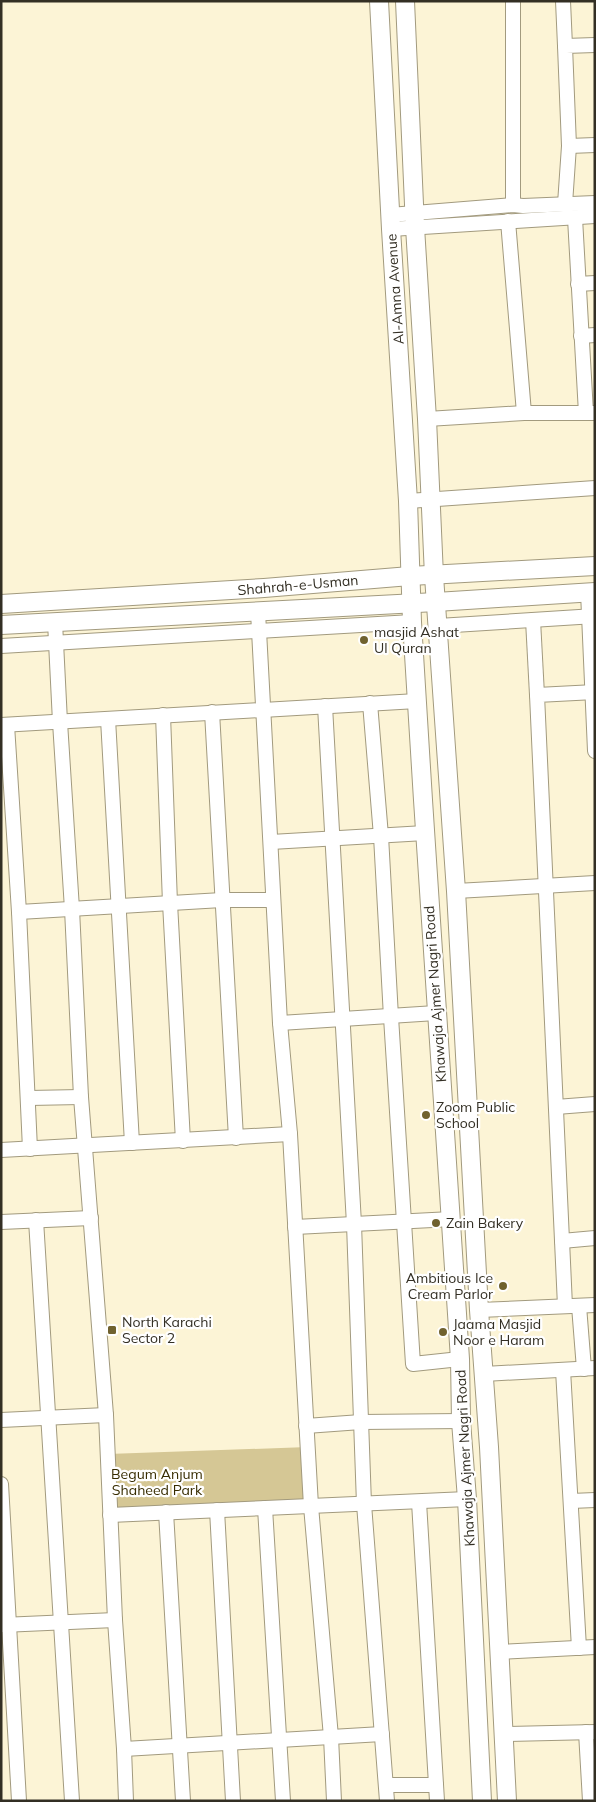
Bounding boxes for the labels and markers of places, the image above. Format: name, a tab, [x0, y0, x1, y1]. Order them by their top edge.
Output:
place label: masjid Ashat Ul Quran	[374, 623, 459, 657]
marker: masjid Ashat Ul Quran	[358, 634, 370, 646]
place label: Zoom Public School	[436, 1098, 515, 1132]
marker: Zoom Public School	[420, 1109, 432, 1121]
place label: Zain Bakery	[446, 1214, 524, 1232]
marker: Zain Bakery	[430, 1217, 442, 1229]
place label: Ambitious Ice Cream Parlor	[406, 1269, 494, 1303]
marker: Ambitious Ice Cream Parlor	[497, 1280, 509, 1292]
place label: North Karachi Sector 2	[122, 1313, 212, 1347]
place label: Jaama Masjid Noor e Haram	[453, 1315, 544, 1349]
marker: North Karachi Sector 2	[106, 1324, 118, 1336]
marker: Jaama Masjid Noor e Haram	[437, 1326, 449, 1338]

